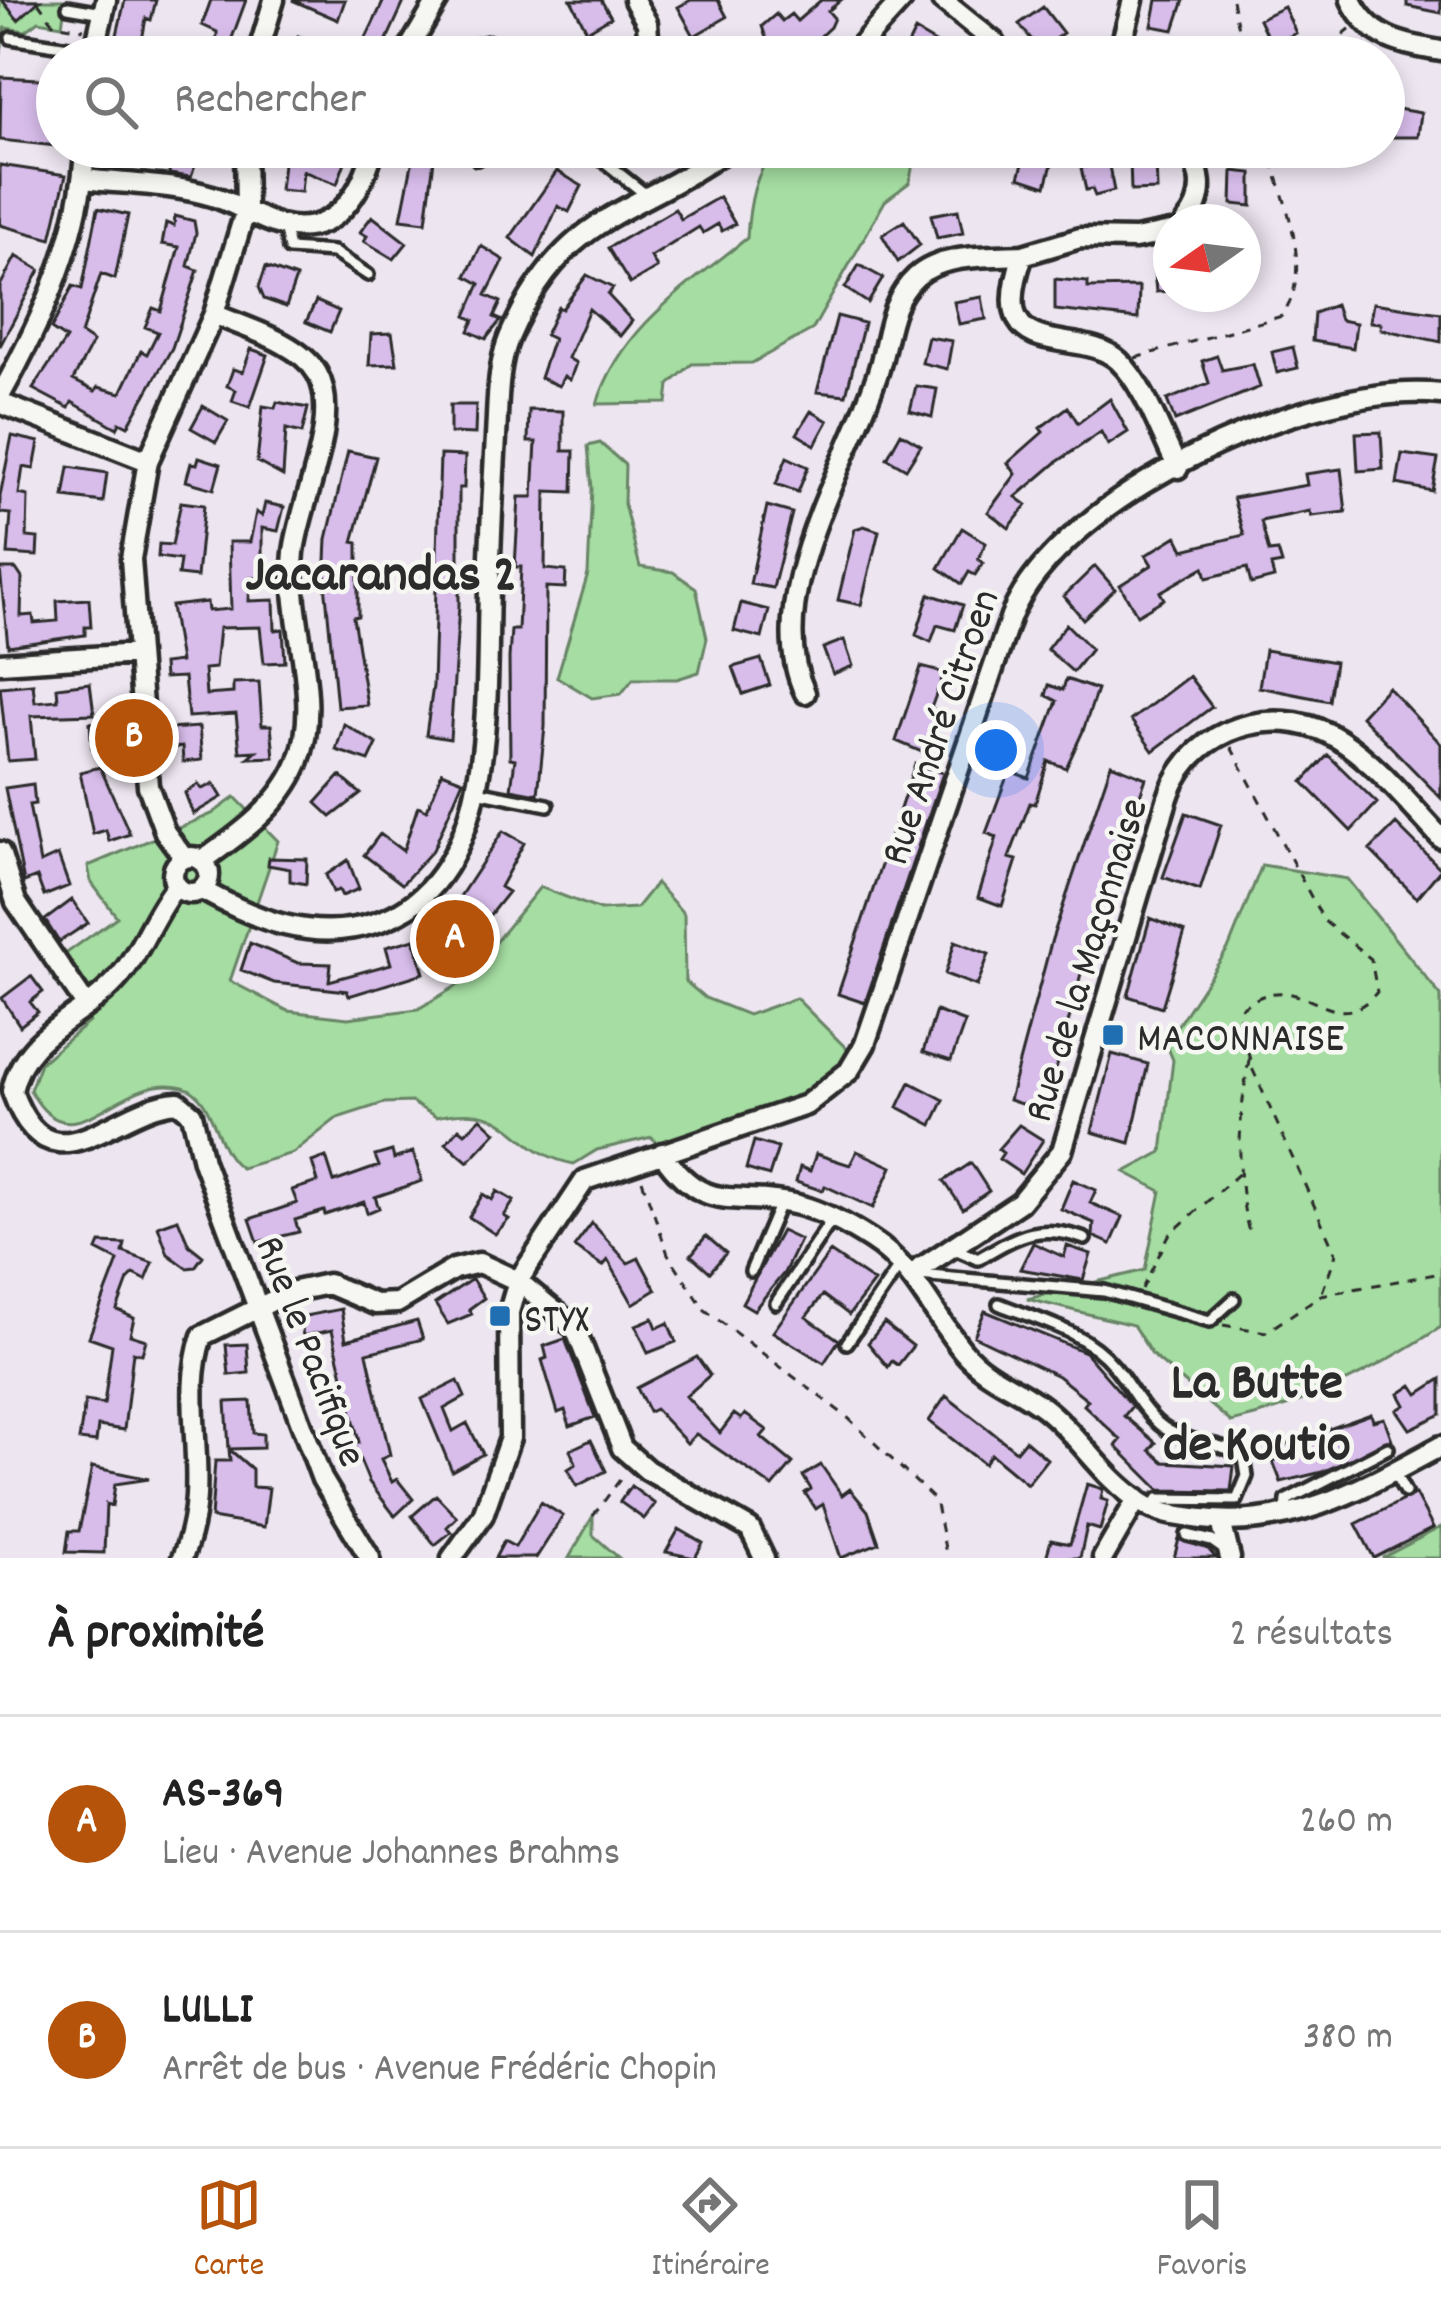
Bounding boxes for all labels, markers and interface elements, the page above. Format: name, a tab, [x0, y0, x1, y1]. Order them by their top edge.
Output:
search box	[36, 36, 1405, 168]
icon: search	[78, 69, 144, 135]
text: Rechercher	[174, 70, 366, 134]
north arrow	[1153, 204, 1261, 312]
district label: Jacarandas 2	[245, 540, 517, 617]
street label: Rue André Citroen	[868, 582, 1019, 874]
pin: B	[95, 693, 173, 783]
your location	[966, 720, 1026, 780]
street label: Rue de la Maçonnaise	[1012, 792, 1168, 1130]
pin: A	[416, 894, 494, 984]
place label: MACONNAISE	[1137, 1012, 1344, 1072]
marker: MACONNAISE	[1100, 1022, 1126, 1048]
street label: Rue le Pacifique	[236, 1228, 379, 1477]
place label: STYX	[524, 1293, 590, 1353]
marker: STYX	[487, 1303, 513, 1329]
district label: La Butte de Koutio	[1163, 1348, 1351, 1487]
text: À proximité	[48, 1600, 265, 1672]
text: 2 résultats	[1230, 1609, 1393, 1664]
text: AS-369	[162, 1764, 284, 1828]
text: A	[76, 1796, 98, 1851]
text: 260 m	[1300, 1796, 1393, 1851]
text: Lieu · Avenue Johannes Brahms	[162, 1828, 620, 1883]
text: LULLI	[162, 1980, 253, 2044]
text: B	[78, 2012, 96, 2067]
text: 380 m	[1303, 2012, 1393, 2067]
text: Arrêt de bus · Avenue Frédéric Chopin	[162, 2044, 717, 2099]
tab: Carte	[194, 2172, 264, 2291]
tab: Itinéraire	[651, 2172, 770, 2291]
tab: Favoris	[1157, 2172, 1248, 2291]

